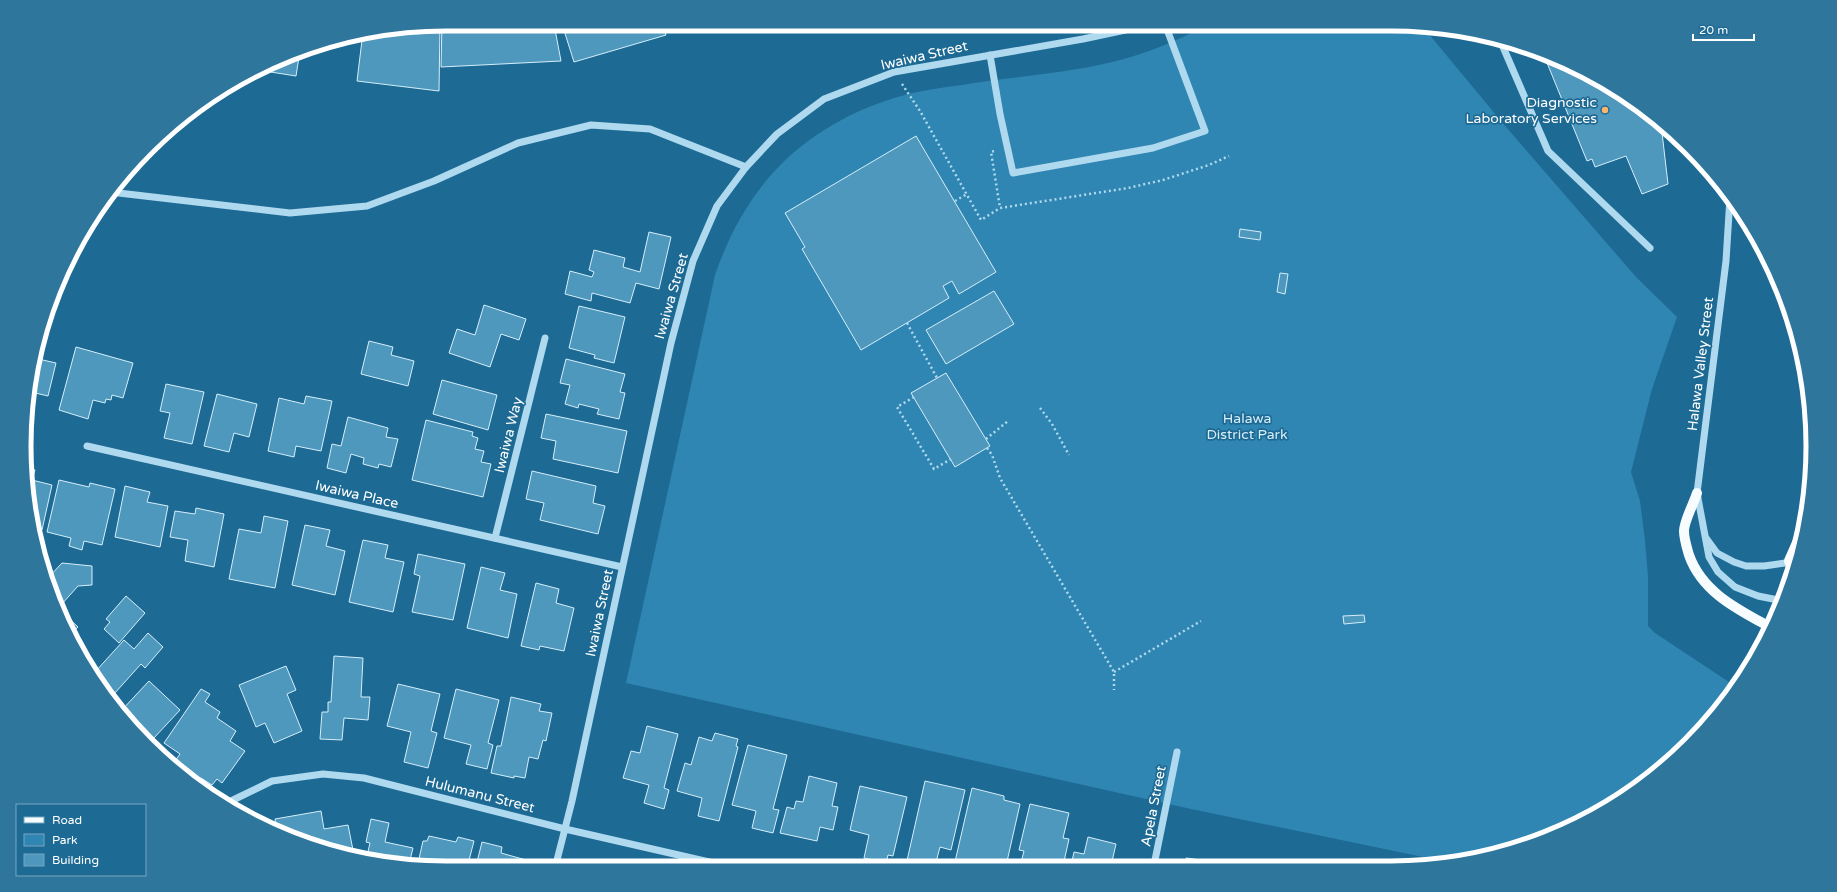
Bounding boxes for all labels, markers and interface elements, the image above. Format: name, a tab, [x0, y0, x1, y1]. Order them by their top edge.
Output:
scale bar	[1693, 16, 1754, 42]
text: 20 m	[1699, 23, 1728, 37]
street label: Iwaiwa Street	[879, 37, 970, 74]
place label: Diagnostic Laboratory Services	[1466, 94, 1597, 127]
marker: Diagnostic Laboratory Services	[1600, 105, 1610, 115]
street label: Iwaiwa Street	[651, 251, 692, 341]
street label: Halawa Valley Street	[1684, 295, 1717, 432]
street label: Iwaiwa Way	[491, 395, 526, 475]
park label: Halawa District Park	[1206, 410, 1288, 443]
street label: Iwaiwa Place	[314, 477, 400, 512]
street label: Iwaiwa Street	[582, 567, 617, 658]
street label: Apela Street	[1137, 764, 1170, 848]
street label: Hulumanu Street	[423, 773, 537, 816]
legend	[16, 804, 146, 876]
text: Road	[52, 813, 82, 827]
text: Park	[52, 833, 78, 847]
text: Building	[52, 853, 99, 867]

